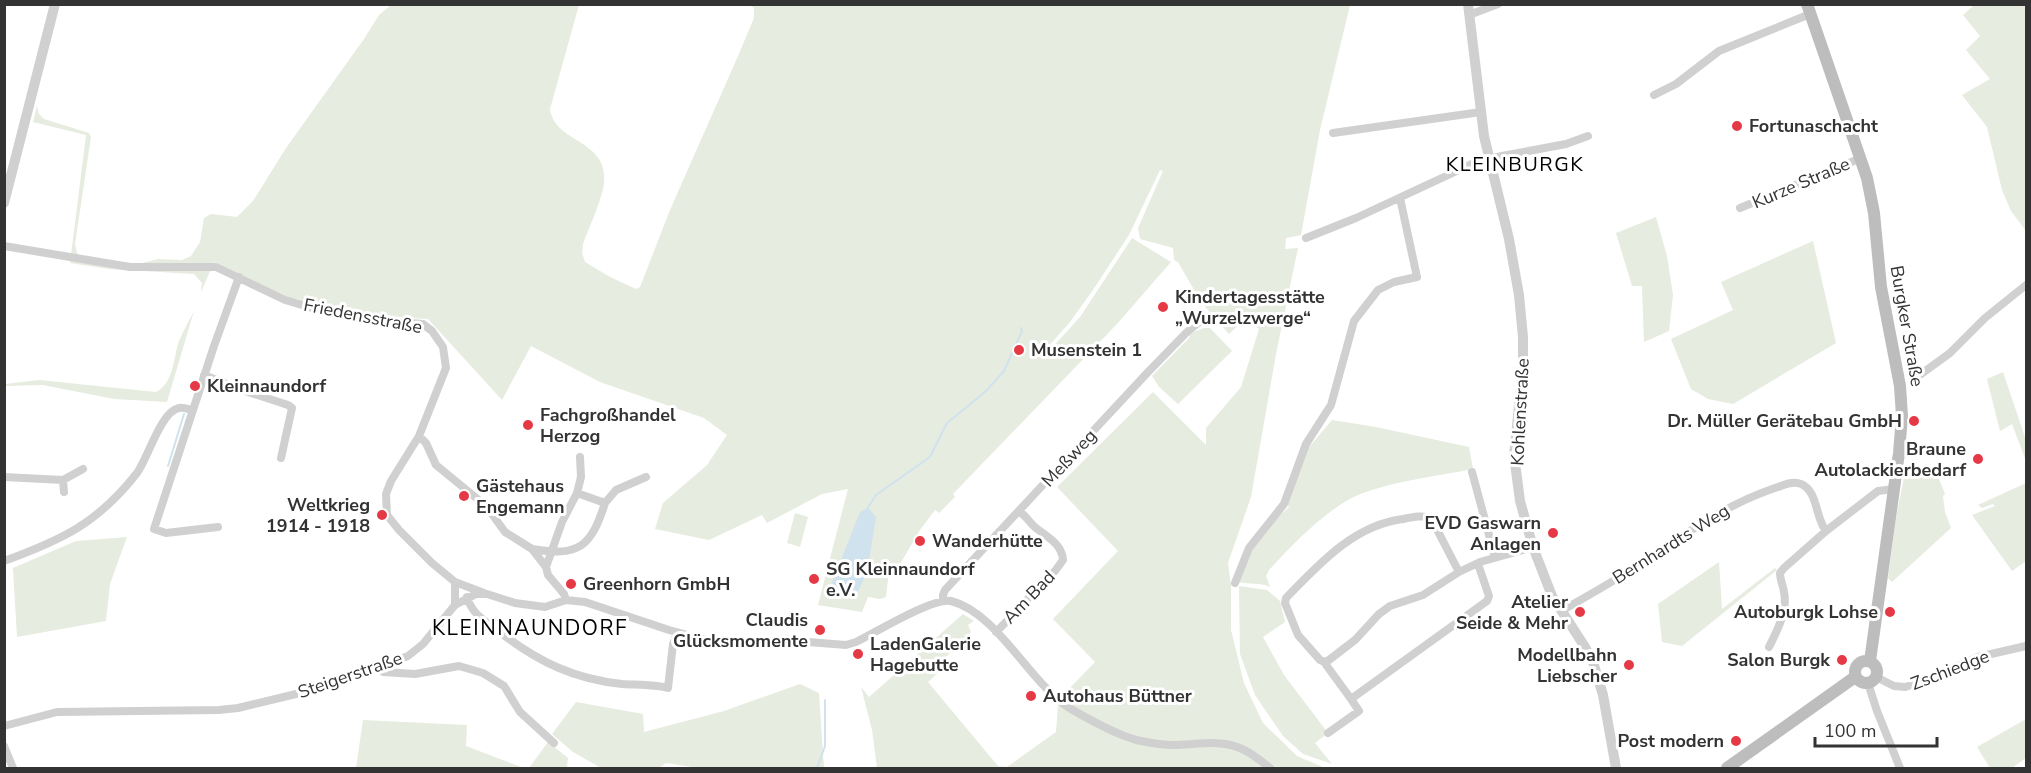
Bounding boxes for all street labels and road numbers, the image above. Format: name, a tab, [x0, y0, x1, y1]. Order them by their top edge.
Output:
street label: Kurze Straße	[1748, 152, 1854, 214]
street label: Burgker Straße	[1885, 264, 1929, 388]
street label: Friedensstraße	[302, 293, 424, 339]
street label: Kohlenstraße	[1505, 358, 1535, 466]
street label: Meßweg	[1036, 424, 1102, 492]
street label: Bernhardts Weg	[1608, 498, 1734, 590]
street label: Am Bad	[998, 565, 1060, 629]
street label: Zschiedge	[1907, 644, 1993, 696]
street label: Steigerstraße	[295, 646, 405, 704]

